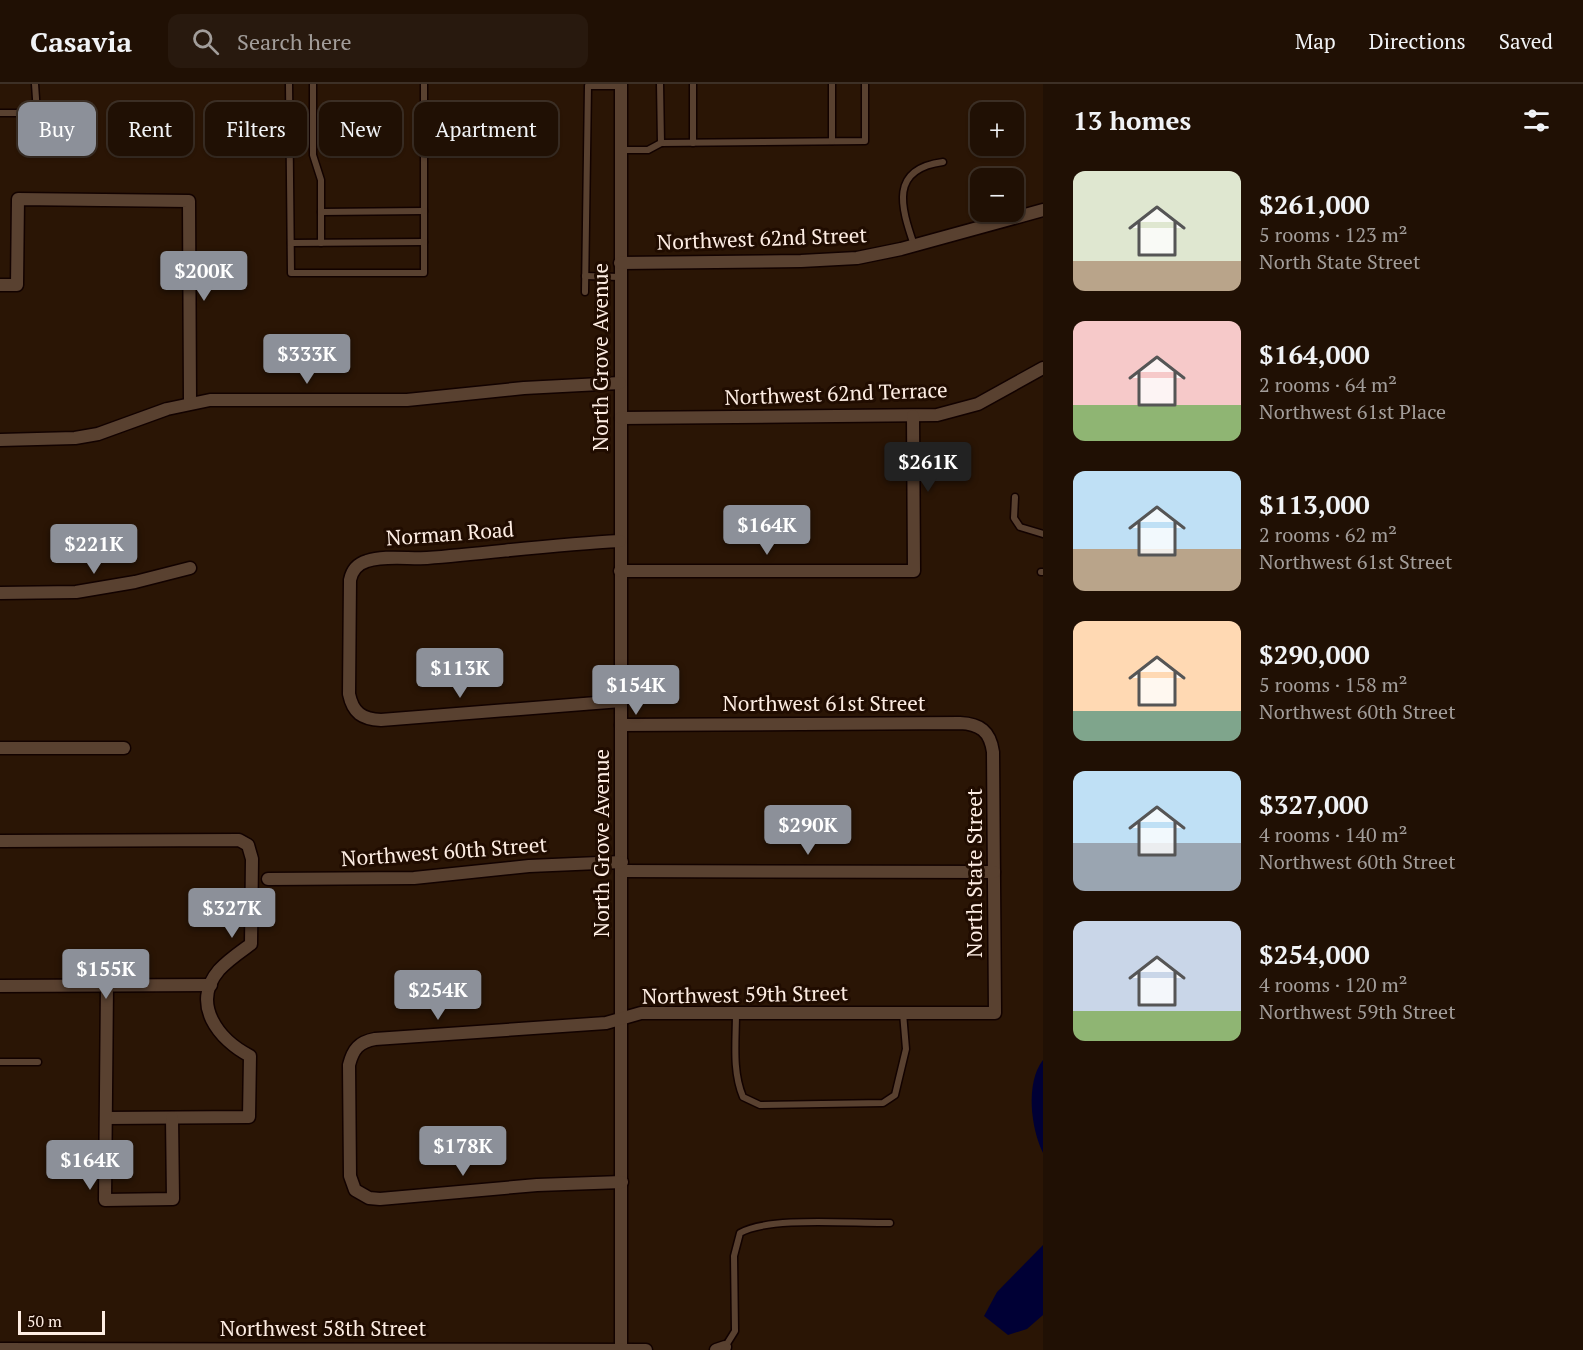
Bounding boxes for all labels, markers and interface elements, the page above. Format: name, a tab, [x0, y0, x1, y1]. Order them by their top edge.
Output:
search box	[168, 14, 588, 68]
text: Casavia	[30, 23, 132, 60]
icon: search	[189, 25, 222, 58]
text: Search here	[237, 27, 352, 56]
text: Map	[1295, 27, 1336, 55]
text: Directions	[1369, 27, 1466, 55]
text: Saved	[1499, 27, 1553, 55]
chip: Buy	[18, 102, 96, 156]
chip: Rent	[108, 102, 193, 156]
chip: Filters	[205, 102, 307, 156]
chip: New	[319, 102, 402, 156]
chip: Apartment	[414, 102, 558, 156]
map controls	[970, 102, 1024, 222]
button: +	[970, 102, 1024, 156]
text: 13 homes	[1073, 103, 1191, 137]
icon: filters	[1520, 104, 1553, 137]
button: −	[970, 168, 1024, 222]
text: $261,000	[1259, 187, 1370, 221]
icon: home	[1121, 195, 1193, 267]
street label: Northwest 62nd Street	[656, 220, 868, 256]
text: 5 rooms · 123 m²	[1259, 221, 1407, 248]
text: North State Street	[1259, 248, 1420, 275]
pin: $200K	[162, 251, 246, 302]
text: $200K	[174, 257, 234, 284]
street label: North Grove Avenue	[586, 263, 614, 451]
pin: $333K	[265, 334, 349, 385]
text: $164,000	[1259, 337, 1370, 371]
text: $333K	[277, 340, 337, 367]
icon: home	[1121, 345, 1193, 417]
text: 2 rooms · 64 m²	[1259, 371, 1397, 398]
street label: Northwest 62nd Terrace	[724, 375, 948, 411]
text: Northwest 61st Place	[1259, 398, 1446, 425]
pin: $261K	[886, 442, 970, 493]
text: $261K	[898, 448, 958, 475]
text: $113,000	[1259, 487, 1370, 521]
icon: home	[1121, 495, 1193, 567]
pin: $164K	[725, 505, 809, 556]
text: $164K	[737, 511, 797, 538]
street label: Norman Road	[385, 515, 515, 551]
text: 2 rooms · 62 m²	[1259, 521, 1397, 548]
pin: $221K	[52, 524, 136, 575]
text: $221K	[64, 530, 124, 557]
text: Northwest 61st Street	[1259, 548, 1452, 575]
text: $290,000	[1259, 637, 1370, 671]
icon: home	[1121, 645, 1193, 717]
pin: $113K	[418, 648, 502, 699]
text: $113K	[430, 654, 490, 681]
pin: $154K	[594, 665, 678, 716]
text: $154K	[606, 671, 666, 698]
text: 5 rooms · 158 m²	[1259, 671, 1407, 698]
street label: Northwest 61st Street	[722, 689, 926, 717]
text: Northwest 60th Street	[1259, 698, 1456, 725]
street label: North Grove Avenue	[587, 749, 615, 937]
text: $327,000	[1259, 787, 1368, 821]
street label: North State Street	[960, 788, 988, 958]
icon: home	[1121, 795, 1193, 867]
pin: $290K	[766, 805, 850, 856]
text: $290K	[778, 811, 838, 838]
text: 4 rooms · 140 m²	[1259, 821, 1407, 848]
street label: Northwest 60th Street	[340, 830, 548, 872]
text: Northwest 60th Street	[1259, 848, 1456, 875]
pin: $327K	[190, 888, 274, 939]
text: $327K	[202, 894, 262, 921]
text: $254,000	[1259, 937, 1370, 971]
icon: home	[1121, 945, 1193, 1017]
pin: $155K	[64, 949, 148, 1000]
text: $155K	[76, 955, 136, 982]
pin: $254K	[396, 970, 480, 1021]
text: 4 rooms · 120 m²	[1259, 971, 1407, 998]
text: $254K	[408, 976, 468, 1003]
street label: Northwest 59th Street	[642, 978, 849, 1010]
text: Northwest 59th Street	[1259, 998, 1456, 1025]
pin: $178K	[421, 1126, 505, 1177]
text: $178K	[433, 1132, 493, 1159]
pin: $164K	[48, 1140, 132, 1191]
text: $164K	[60, 1146, 120, 1173]
scale bar	[18, 1308, 105, 1336]
text: 50 m	[27, 1310, 62, 1332]
street label: Northwest 58th Street	[220, 1314, 426, 1342]

